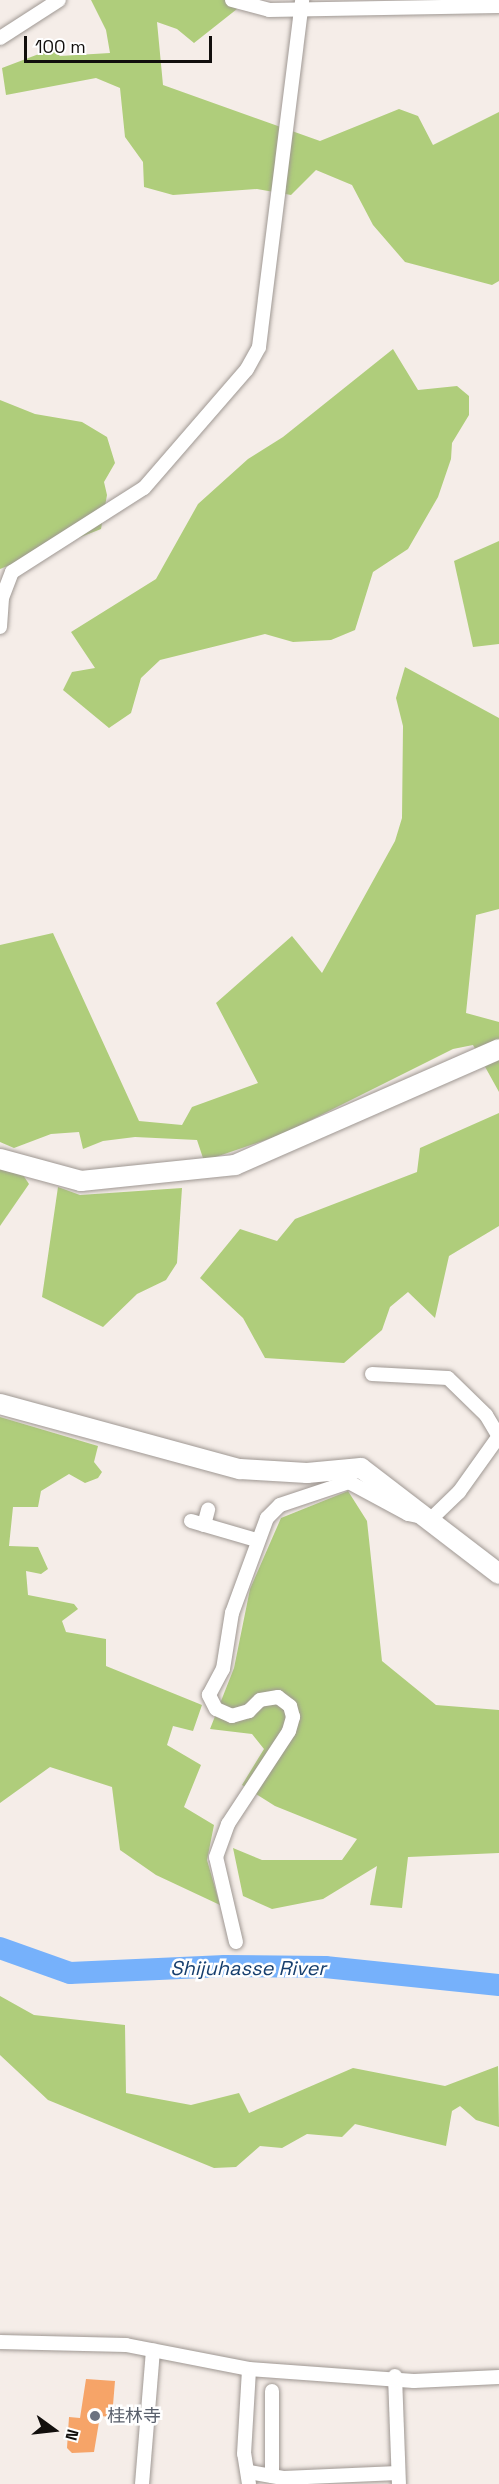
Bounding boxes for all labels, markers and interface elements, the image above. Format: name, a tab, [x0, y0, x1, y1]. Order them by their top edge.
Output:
scale bar	[27, 24, 214, 62]
text: 100 m	[35, 35, 86, 58]
water label: Shijuhasse River	[170, 1956, 326, 1980]
north arrow	[24, 2400, 84, 2460]
place label: 桂林寺	[107, 2405, 161, 2427]
marker: 桂林寺	[88, 2409, 102, 2423]
text: N	[60, 2427, 83, 2443]

